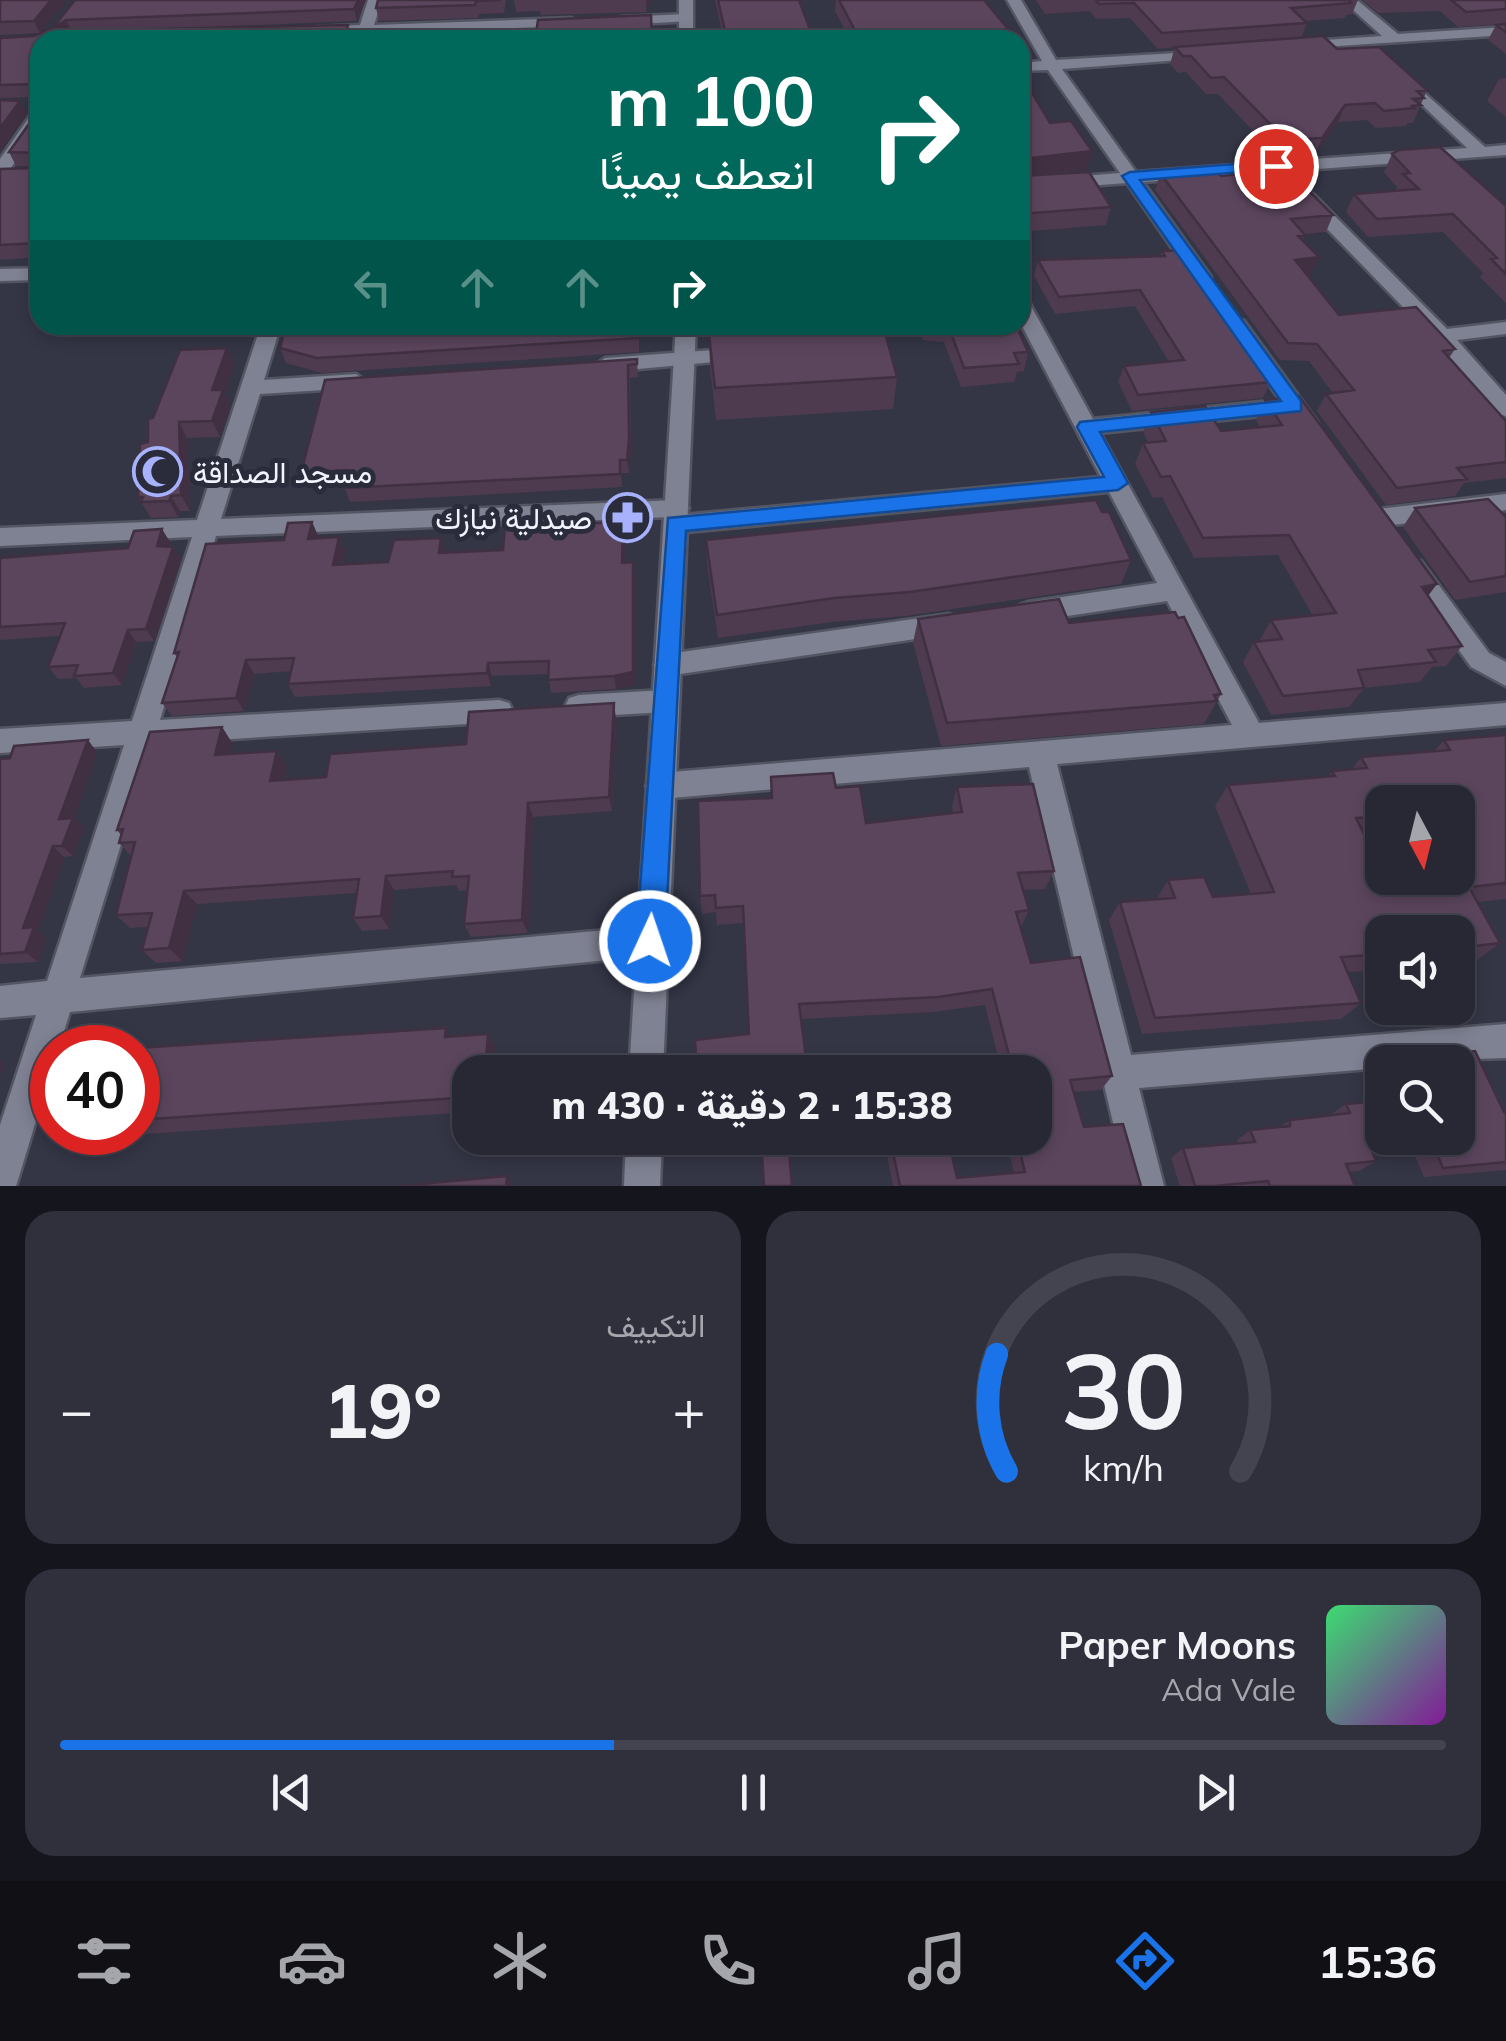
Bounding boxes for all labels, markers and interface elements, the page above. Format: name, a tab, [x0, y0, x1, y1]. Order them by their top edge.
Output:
text: 100 m	[607, 56, 815, 144]
icon: right	[850, 70, 980, 200]
pin	[1234, 124, 1319, 209]
icon: arrive	[1249, 139, 1304, 194]
text: انعطف يمينًا	[599, 144, 815, 200]
icon: left	[345, 260, 400, 315]
icon: ahead	[450, 260, 505, 315]
icon: ahead	[555, 260, 610, 315]
icon: right	[660, 260, 715, 315]
mosque icon: مسجد الصداقة	[132, 446, 184, 498]
place label: مسجد الصداقة	[193, 453, 372, 491]
pharmacy icon: صيدلية نيازك	[601, 492, 653, 544]
place label: صيدلية نيازك	[435, 499, 592, 537]
north arrow	[1365, 785, 1475, 895]
map controls	[1365, 785, 1475, 1155]
position arrow	[598, 889, 702, 993]
button: sound	[1365, 915, 1475, 1025]
speed limit sign: 40	[30, 1025, 160, 1155]
button: search	[1365, 1045, 1475, 1155]
text: 15:38 · 2 دقيقة · 430 m	[551, 1081, 953, 1129]
text: التكييف	[606, 1305, 706, 1345]
text: 30	[1061, 1324, 1186, 1455]
text: 19°	[323, 1363, 442, 1457]
text: −	[60, 1375, 93, 1444]
text: +	[672, 1375, 706, 1444]
text: km/h	[1083, 1445, 1164, 1490]
text: Paper Moons	[1058, 1621, 1296, 1669]
text: Ada Vale	[1161, 1669, 1296, 1709]
icon: previous	[264, 1765, 319, 1820]
icon: pause	[726, 1765, 781, 1820]
icon: next	[1188, 1765, 1243, 1820]
icon: filters	[69, 1926, 139, 1996]
icon: car	[277, 1926, 347, 1996]
icon: climate	[485, 1926, 555, 1996]
icon: phone	[693, 1926, 763, 1996]
icon: music	[902, 1926, 972, 1996]
icon: directions	[1110, 1926, 1180, 1996]
text: 15:36	[1318, 1933, 1437, 1989]

